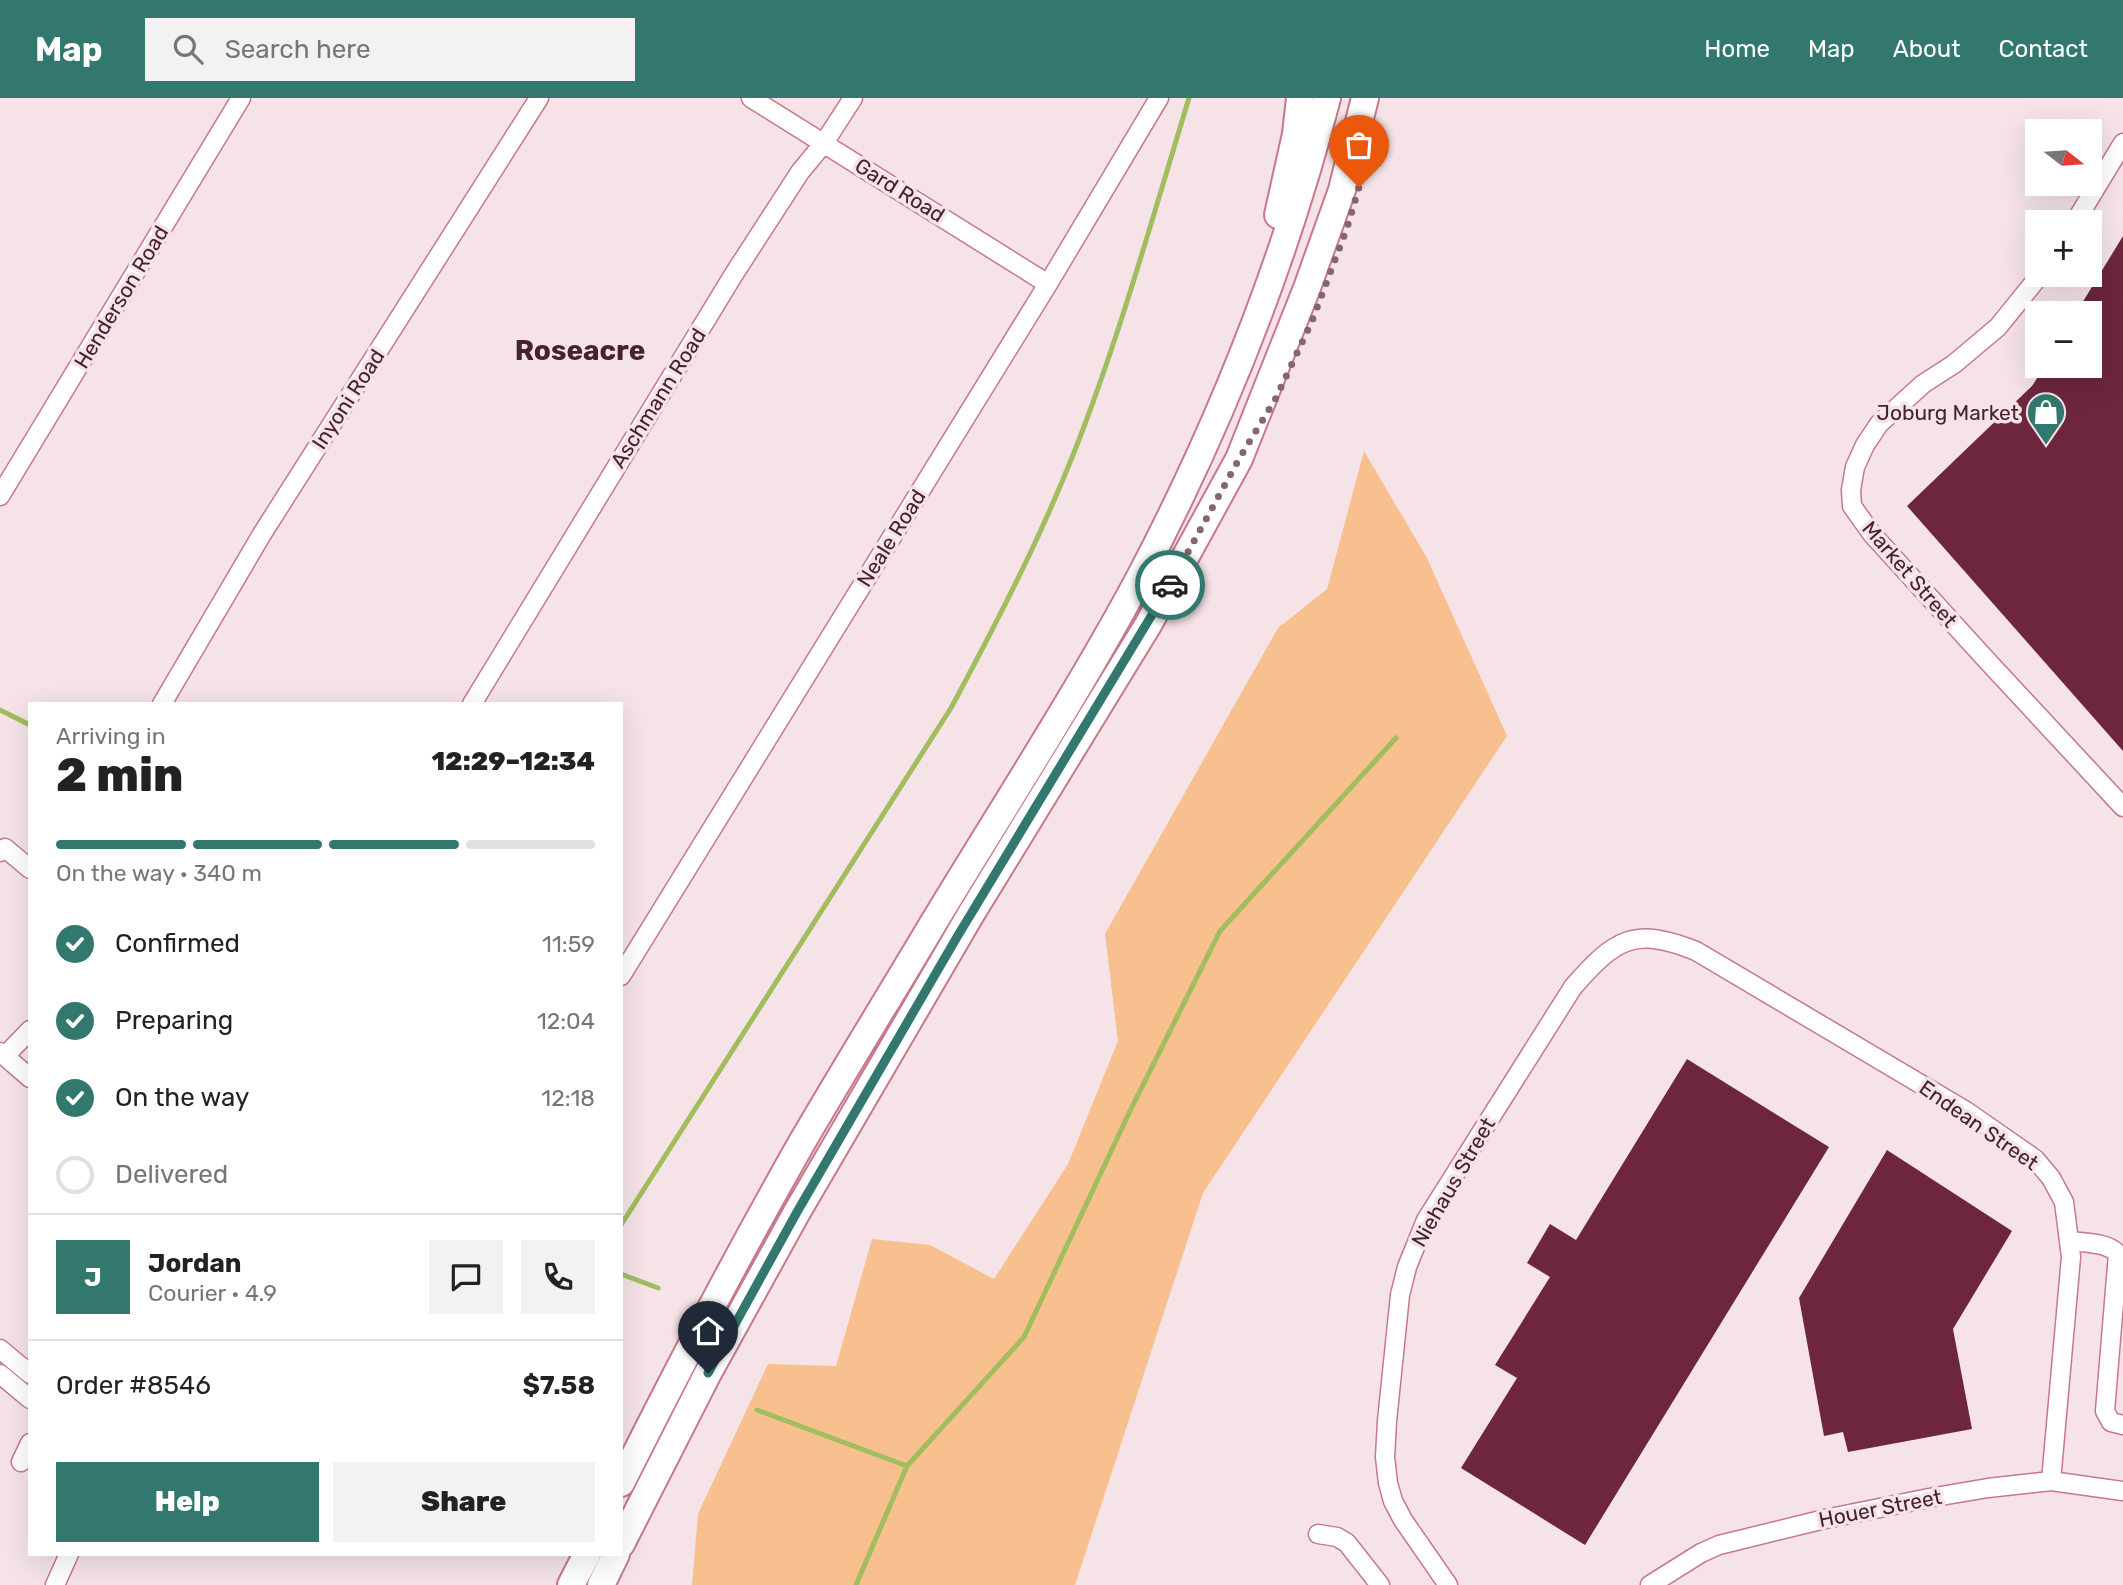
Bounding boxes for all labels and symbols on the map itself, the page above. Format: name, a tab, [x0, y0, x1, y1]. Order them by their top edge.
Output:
pin	[1329, 115, 1389, 187]
north arrow	[2025, 119, 2102, 196]
street label: Gard Road	[851, 153, 949, 227]
street label: Henderson Road	[69, 221, 173, 373]
street label: Aschmann Road	[605, 324, 711, 472]
district label: Roseacre	[515, 334, 645, 367]
street label: Inyoni Road	[306, 344, 390, 454]
shop icon: Joburg Market	[2025, 391, 2067, 446]
place label: Joburg Market	[1877, 400, 2019, 425]
street label: Neale Road	[851, 485, 931, 591]
street label: Market Street	[1857, 516, 1963, 632]
courier	[1135, 550, 1205, 620]
street label: Endean Street	[1915, 1075, 2043, 1175]
street label: Niehaus Street	[1406, 1113, 1500, 1251]
pin	[678, 1301, 738, 1373]
street label: Houer Street	[1816, 1484, 1944, 1532]

